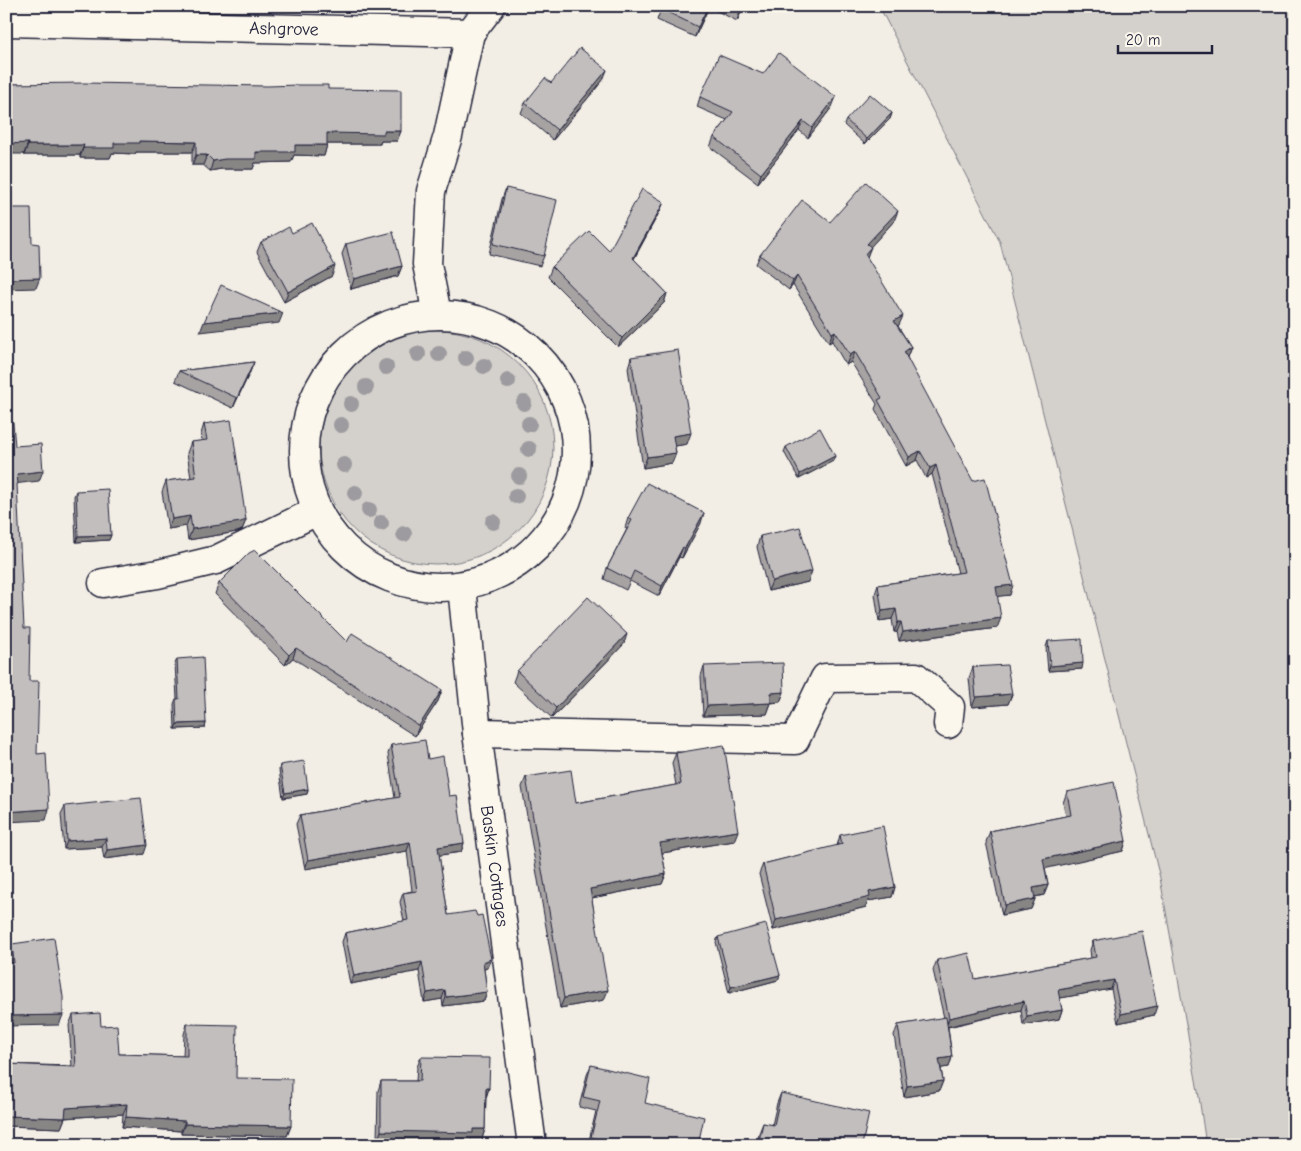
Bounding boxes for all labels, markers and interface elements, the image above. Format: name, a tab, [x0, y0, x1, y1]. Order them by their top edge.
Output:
street label: Ashgrove	[249, 17, 319, 40]
scale bar	[1118, 22, 1212, 54]
text: 20 m	[1126, 31, 1160, 49]
street label: Baskin Cottages	[476, 804, 513, 928]

